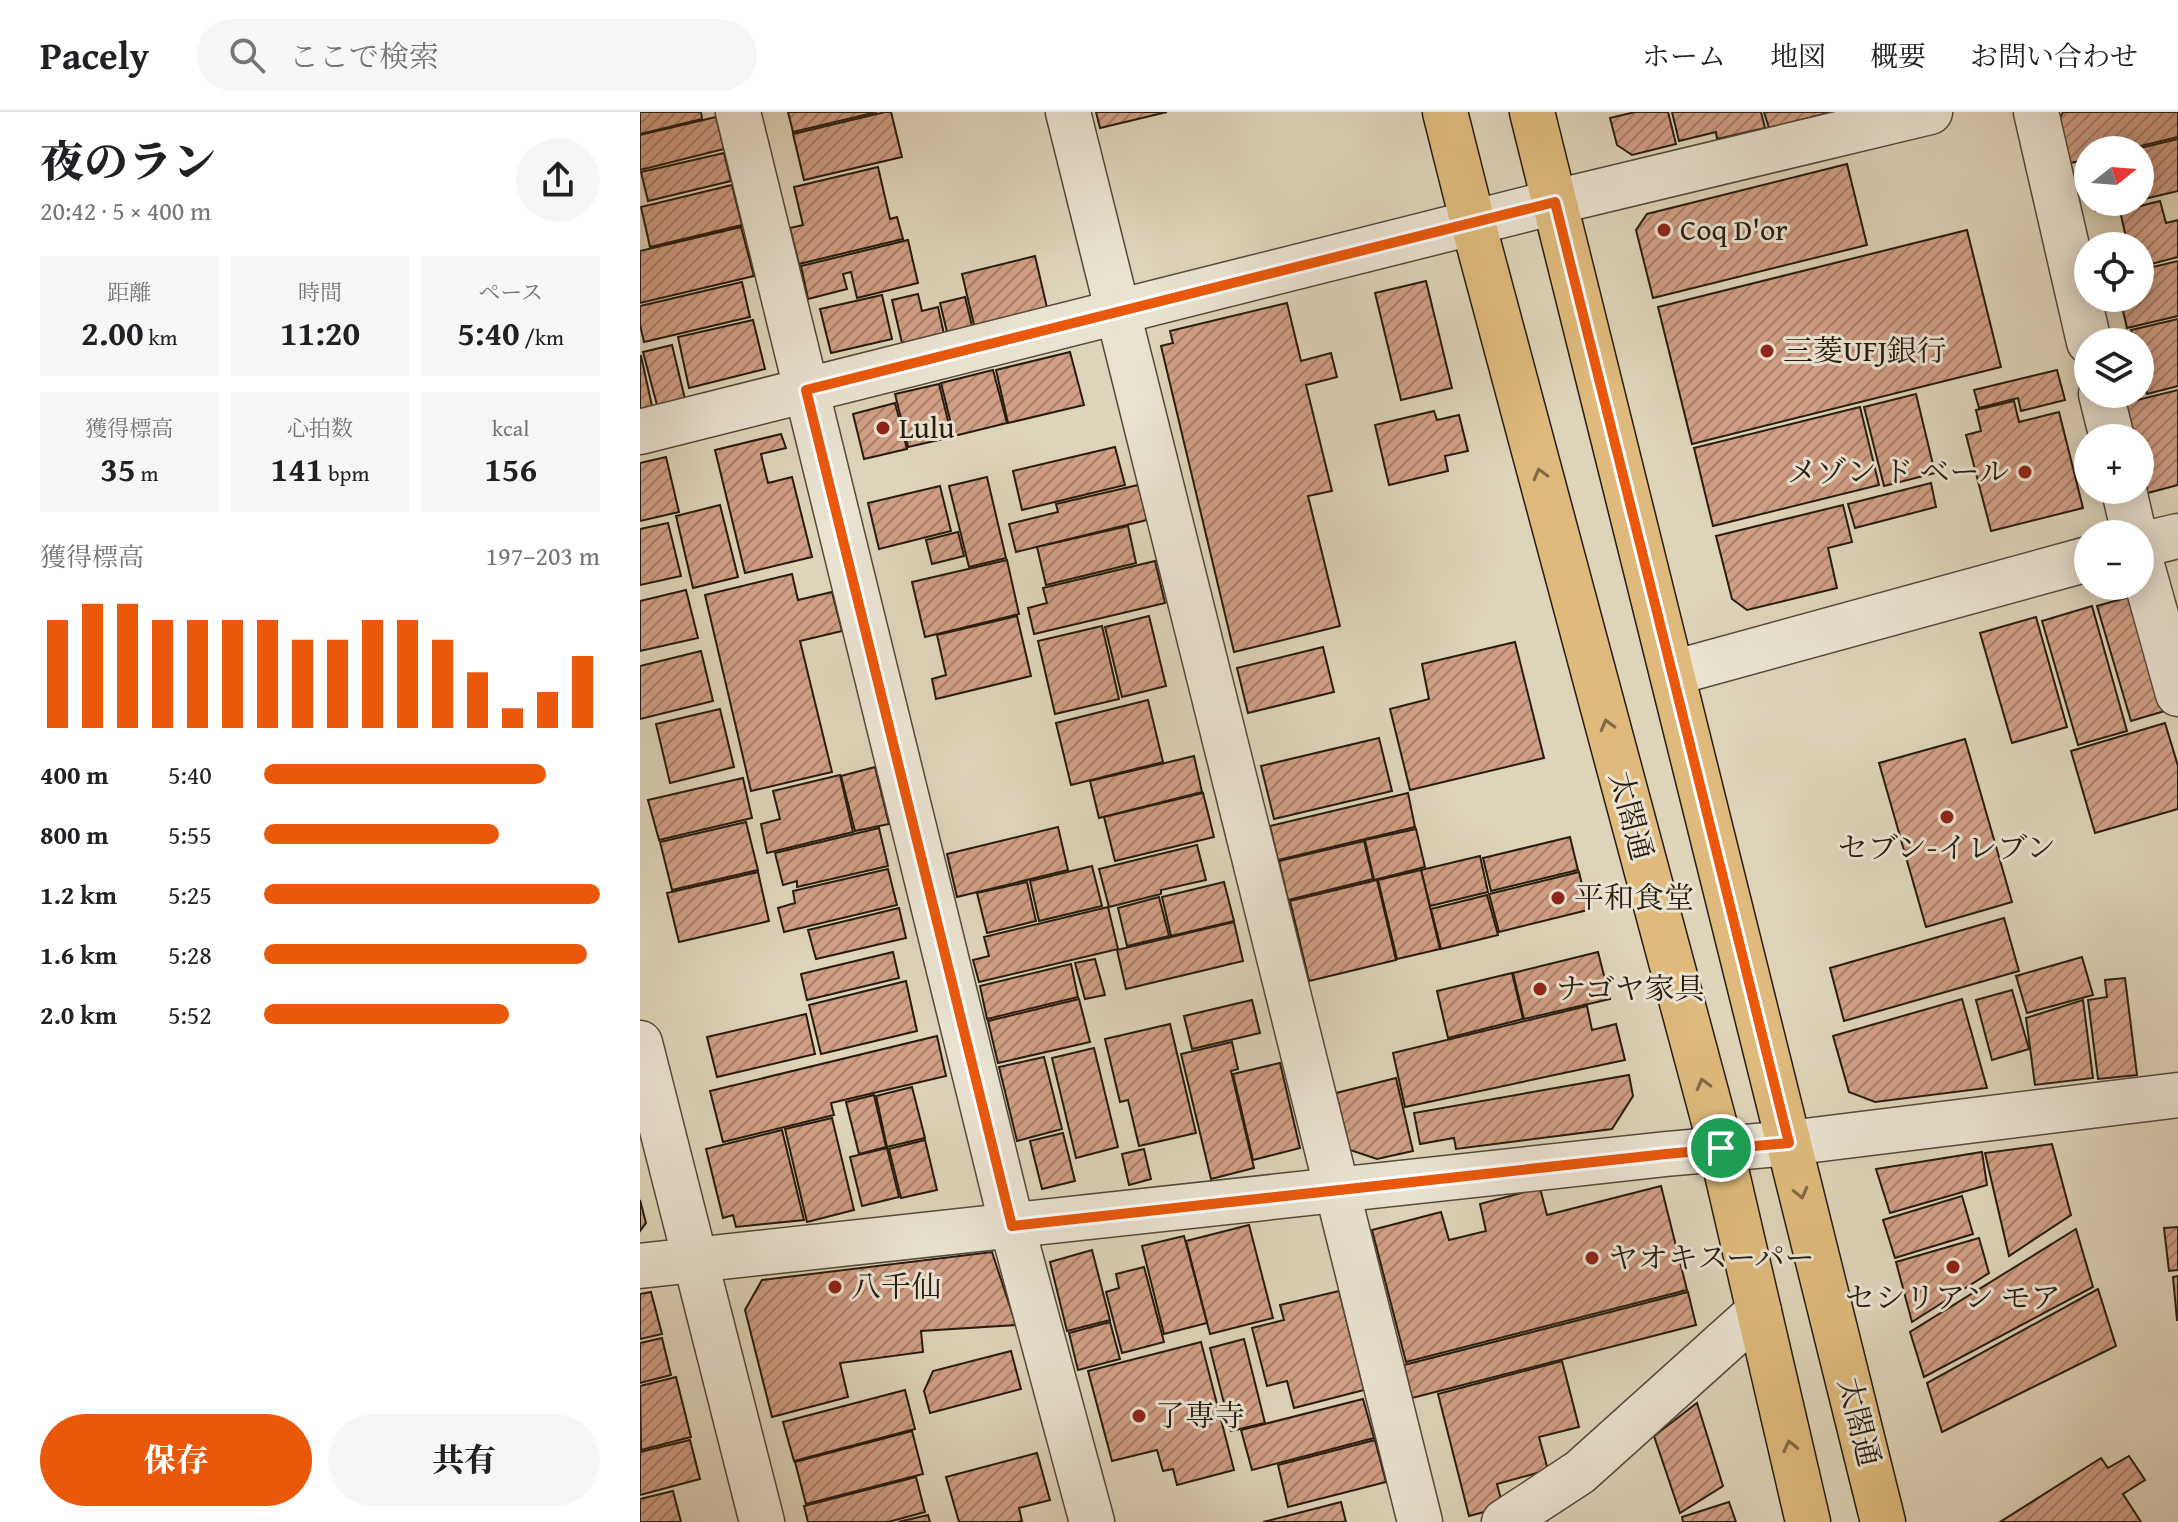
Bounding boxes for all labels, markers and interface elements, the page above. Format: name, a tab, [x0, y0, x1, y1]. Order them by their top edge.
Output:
search box	[197, 19, 757, 91]
text: Pacely	[40, 27, 149, 83]
icon: search	[225, 33, 269, 77]
text: ここで検索	[289, 34, 439, 78]
text: ホーム	[1642, 35, 1726, 76]
text: 地図	[1770, 35, 1826, 76]
text: 概要	[1870, 35, 1926, 76]
text: お問い合わせ	[1970, 35, 2138, 76]
text: 夜のラン	[40, 129, 216, 193]
north arrow	[2074, 136, 2154, 216]
map controls	[2074, 136, 2154, 600]
button: share	[516, 138, 600, 222]
text: 20:42 · 5 × 400 m	[40, 191, 211, 230]
place label: Coq D'or	[1680, 207, 1788, 251]
marker: Coq D'or	[1655, 221, 1673, 239]
button: locate	[2074, 232, 2154, 312]
text: 距離	[107, 276, 151, 308]
text: 時間	[298, 276, 342, 308]
text: ペース	[478, 276, 543, 308]
text: 2.00	[81, 308, 144, 357]
text: 11:20	[280, 308, 360, 357]
text: 5:40	[457, 308, 520, 357]
text: km	[144, 321, 178, 353]
text: /km	[520, 321, 564, 353]
place label: 三菱UFJ銀行	[1783, 328, 1947, 372]
button: layers	[2074, 328, 2154, 408]
marker: 三菱UFJ銀行	[1758, 342, 1776, 360]
place label: Lulu	[899, 405, 955, 449]
text: 獲得標高	[85, 412, 173, 444]
text: 心拍数	[287, 412, 353, 444]
text: kcal	[492, 412, 529, 444]
marker: Lulu	[874, 419, 892, 437]
button: +	[2074, 424, 2154, 504]
text: 35	[100, 444, 136, 493]
text: 141	[271, 444, 323, 493]
text: 156	[484, 444, 537, 493]
place label: メゾン ド ベール	[1787, 449, 2009, 493]
text: m	[136, 457, 158, 489]
text: bpm	[323, 457, 369, 489]
marker: メゾン ド ベール	[2016, 463, 2034, 481]
one-way arrow	[1533, 467, 1549, 481]
button: −	[2074, 520, 2154, 600]
text: 197–203 m	[486, 536, 600, 575]
text: 獲得標高	[40, 537, 144, 576]
one-way arrow	[1600, 719, 1616, 733]
text: 400 m	[40, 755, 108, 794]
text: 5:40	[168, 755, 212, 794]
street label: 太閤通	[1599, 767, 1665, 865]
marker: セブン-イレブン	[1938, 808, 1956, 826]
text: 800 m	[40, 815, 108, 854]
text: 5:55	[168, 815, 212, 854]
place label: セブン-イレブン	[1838, 825, 2056, 869]
text: 1.2 km	[40, 875, 117, 914]
text: 5:25	[168, 875, 212, 914]
place label: 平和食堂	[1574, 875, 1694, 919]
marker: 平和食堂	[1549, 889, 1567, 907]
text: 1.6 km	[40, 935, 117, 974]
text: 5:28	[168, 935, 212, 974]
place label: ナゴヤ家具	[1556, 966, 1705, 1010]
marker: ナゴヤ家具	[1531, 980, 1549, 998]
text: 2.0 km	[40, 995, 117, 1034]
text: 5:52	[168, 995, 212, 1034]
one-way arrow	[1696, 1078, 1713, 1092]
pin	[1687, 1114, 1755, 1182]
icon: arrive	[1699, 1126, 1743, 1170]
one-way arrow	[1792, 1185, 1809, 1199]
place label: ヤオキスーパー	[1608, 1235, 1814, 1279]
marker: ヤオキスーパー	[1583, 1249, 1601, 1267]
marker: セシリアン モア	[1944, 1258, 1962, 1276]
place label: 八千仙	[851, 1264, 941, 1308]
place label: セシリアン モア	[1845, 1275, 2061, 1319]
marker: 八千仙	[826, 1278, 844, 1296]
street label: 太閤通	[1828, 1373, 1892, 1471]
place label: 了専寺	[1155, 1393, 1245, 1437]
marker: 了専寺	[1130, 1407, 1148, 1425]
button: 保存	[40, 1414, 312, 1506]
button: 共有	[328, 1414, 600, 1506]
one-way arrow	[1782, 1440, 1799, 1453]

